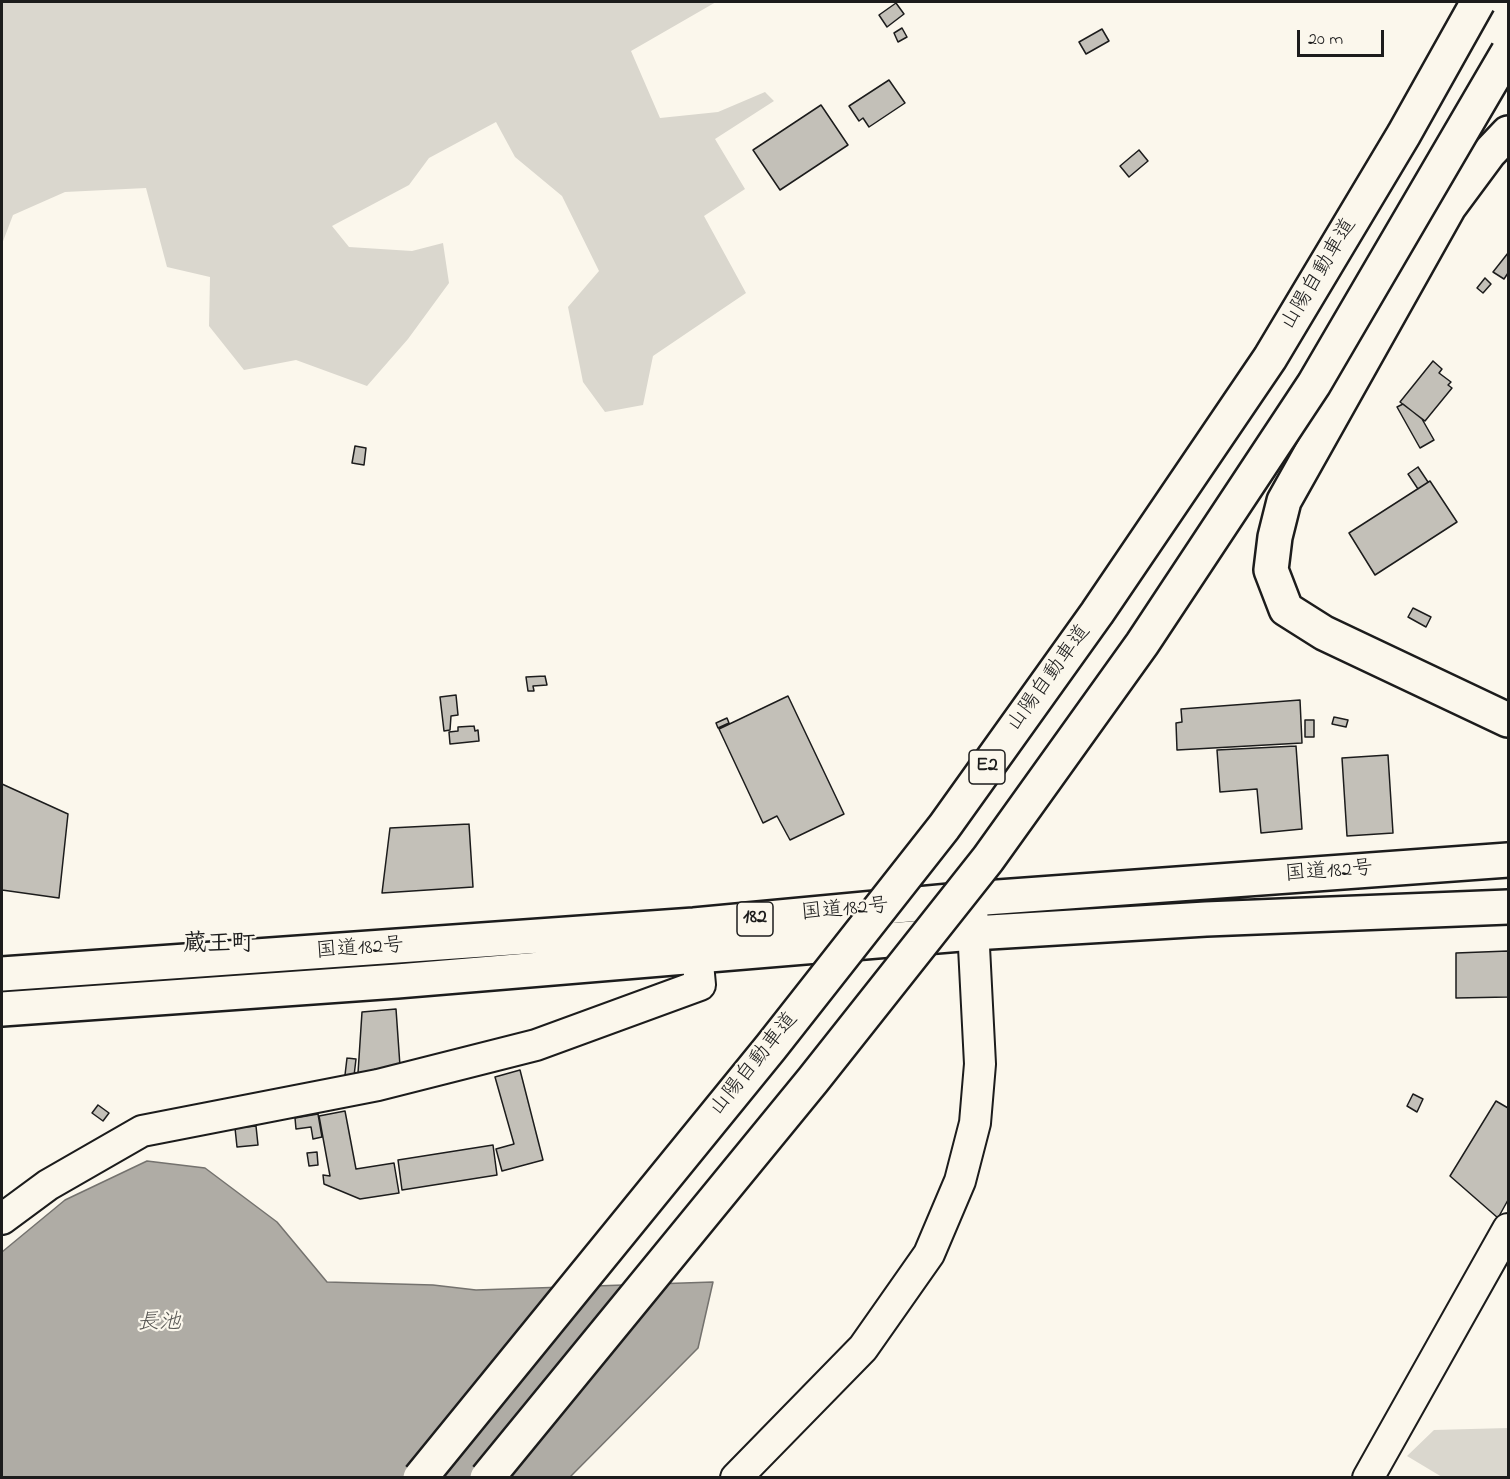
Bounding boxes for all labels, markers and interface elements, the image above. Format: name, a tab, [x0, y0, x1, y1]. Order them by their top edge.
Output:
scale bar	[1300, 18, 1387, 56]
text: 20 m	[1308, 27, 1343, 53]
street label: 山陽自動車道	[1277, 215, 1363, 335]
street label: 山陽自動車道	[1003, 621, 1097, 737]
road number: E2	[969, 750, 1005, 784]
street label: 国道182号	[1284, 857, 1374, 889]
street label: 国道182号	[800, 895, 890, 927]
road number: 182	[737, 902, 773, 936]
district label: 蔵王町	[183, 932, 255, 960]
street label: 国道182号	[315, 934, 405, 966]
street label: 山陽自動車道	[706, 1008, 804, 1122]
water label: 長池	[137, 1311, 181, 1337]

